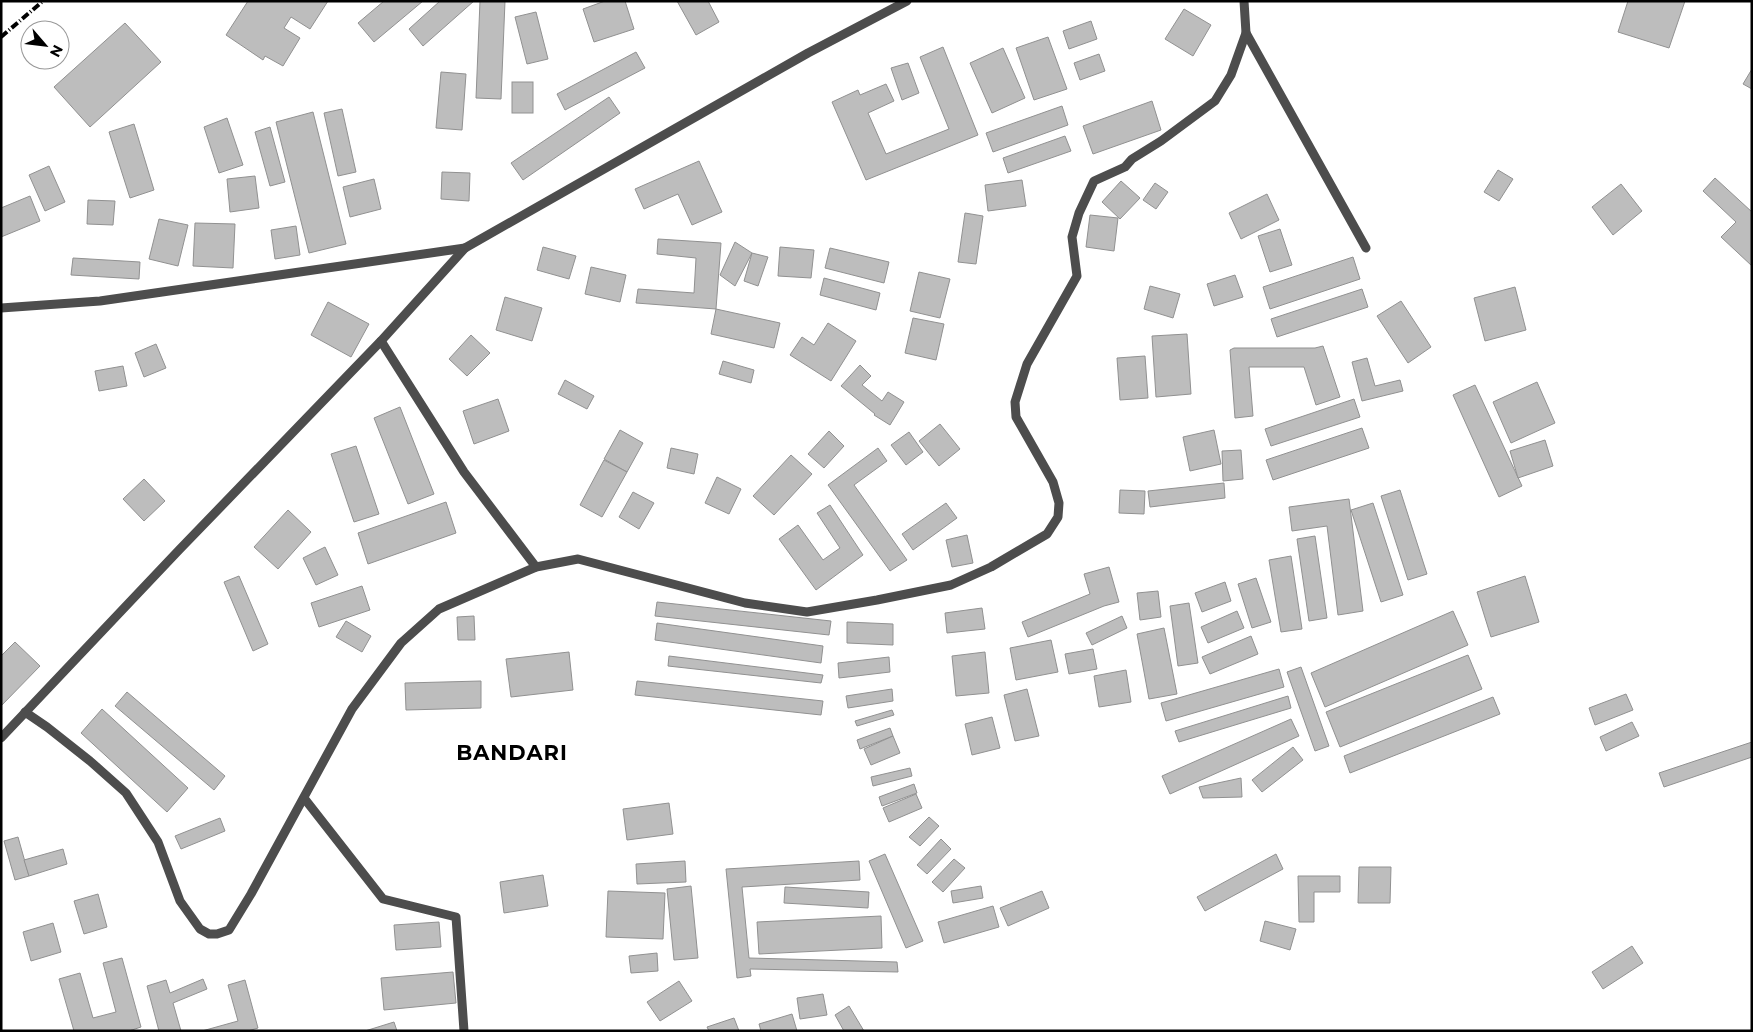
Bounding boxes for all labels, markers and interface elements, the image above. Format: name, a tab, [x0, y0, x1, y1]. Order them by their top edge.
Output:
north arrow	[20, 20, 70, 70]
text: N	[46, 42, 67, 60]
district label: BANDARI	[456, 740, 568, 765]

